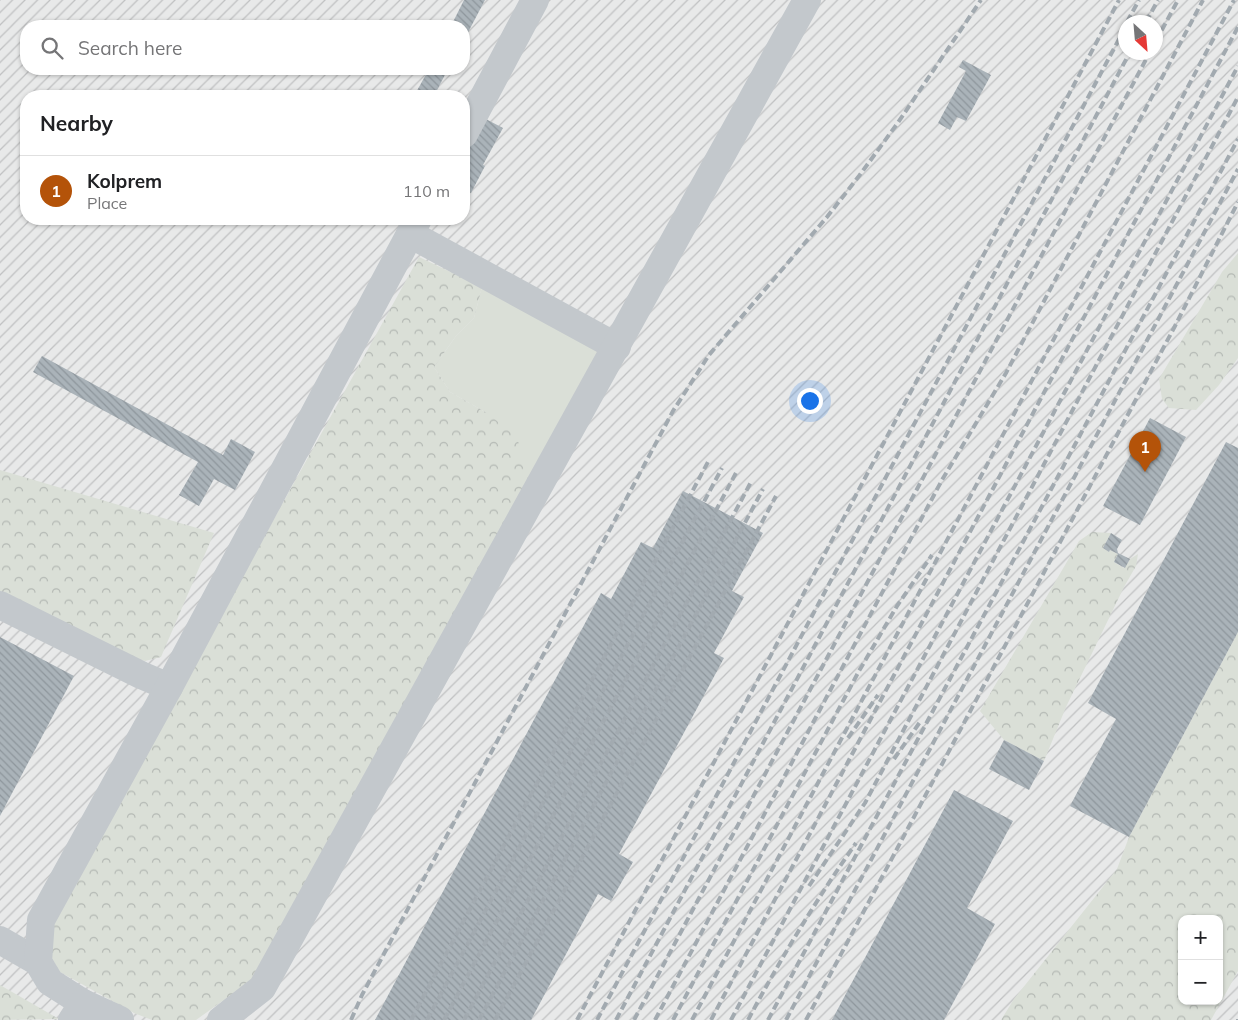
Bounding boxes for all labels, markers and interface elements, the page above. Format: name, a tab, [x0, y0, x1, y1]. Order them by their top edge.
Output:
north arrow	[1118, 15, 1163, 60]
search box	[20, 20, 470, 75]
icon: search	[38, 34, 66, 62]
text: Search here	[78, 36, 182, 60]
text: Nearby	[40, 110, 113, 136]
text: Kolprem	[87, 169, 162, 193]
text: 1	[51, 181, 61, 201]
text: 110 m	[403, 181, 450, 201]
text: Place	[87, 193, 127, 213]
your location	[797, 388, 823, 414]
pin: 1	[1129, 431, 1161, 472]
map controls	[1178, 915, 1223, 1005]
button: +	[1178, 915, 1223, 960]
button: −	[1178, 960, 1223, 1005]

